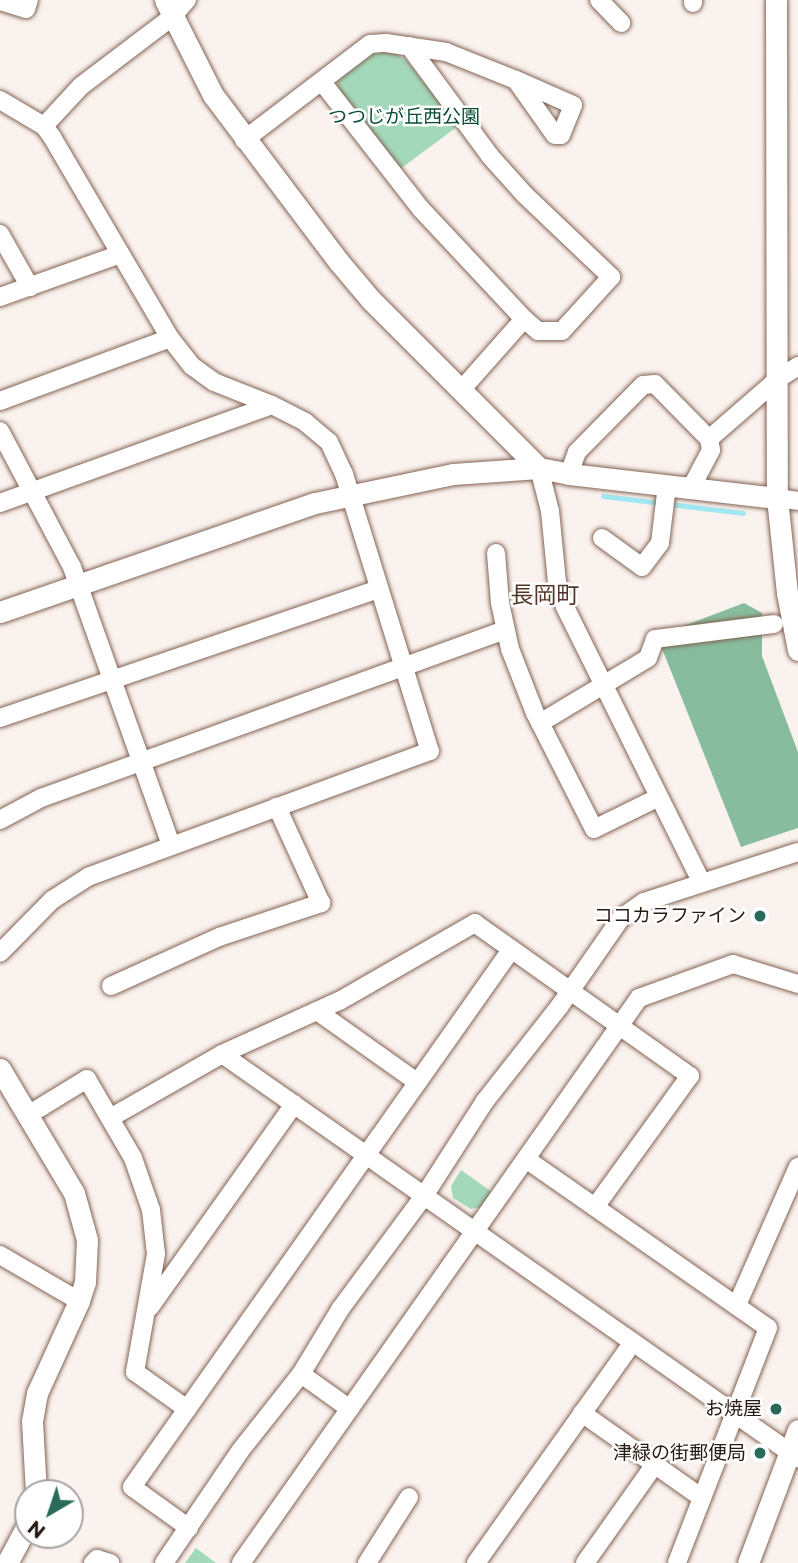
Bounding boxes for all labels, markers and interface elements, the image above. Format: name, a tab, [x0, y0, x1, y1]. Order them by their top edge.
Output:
park label: つつじが丘西公園	[328, 106, 480, 128]
district label: 長岡町	[511, 581, 579, 609]
place label: ココカラファイン	[594, 905, 746, 927]
marker: ココカラファイン	[752, 908, 768, 924]
place label: お焼屋	[705, 1398, 762, 1420]
marker: お焼屋	[768, 1401, 784, 1417]
place label: 津緑の街郵便局	[613, 1442, 746, 1464]
marker: 津緑の街郵便局	[752, 1445, 768, 1461]
north arrow	[14, 1479, 84, 1549]
text: N	[24, 1515, 50, 1543]

